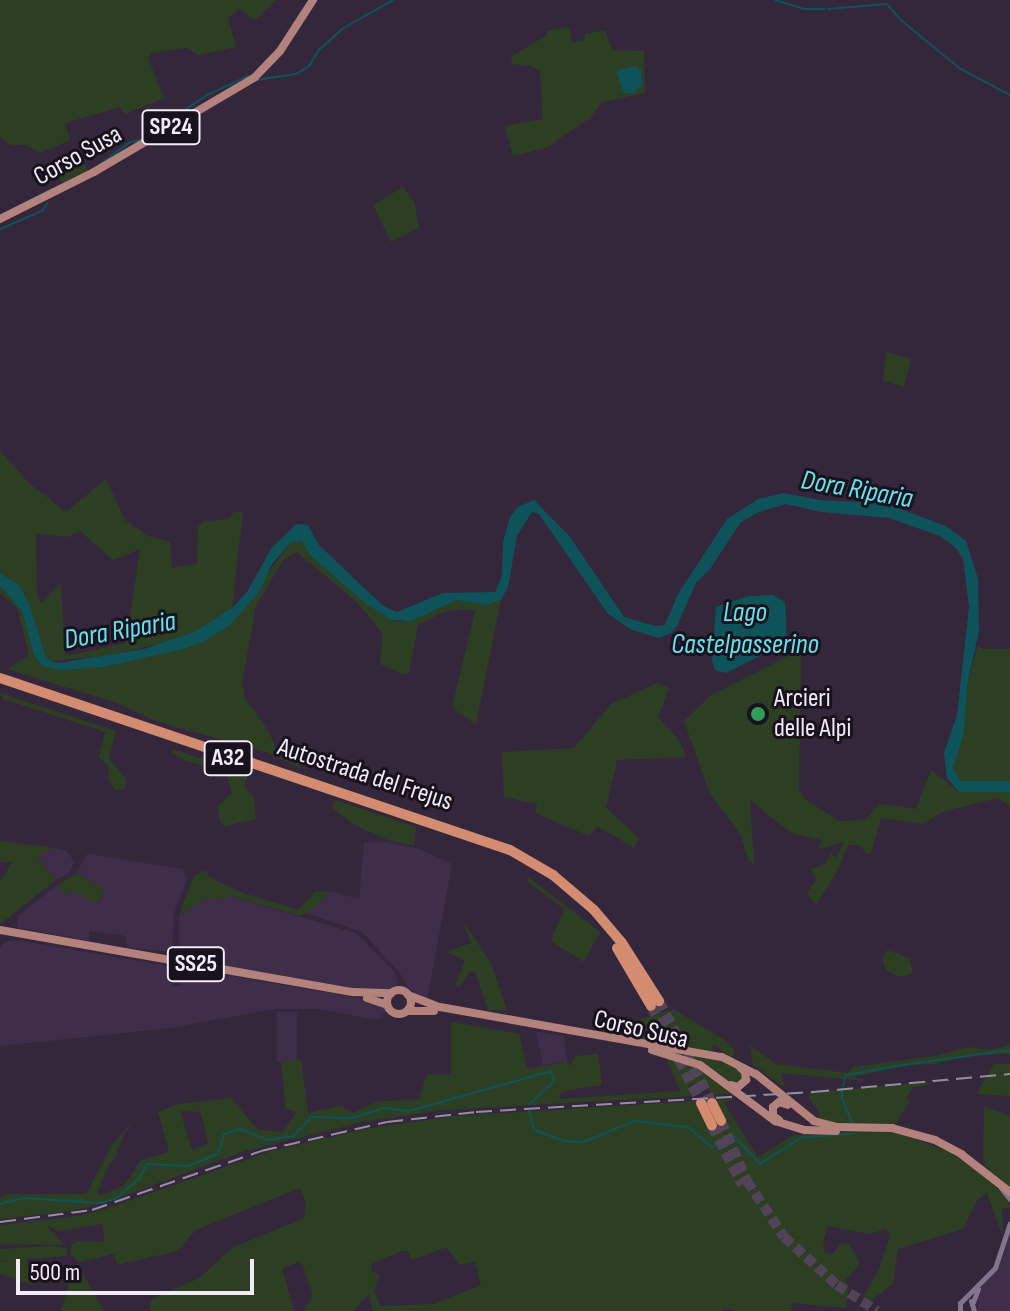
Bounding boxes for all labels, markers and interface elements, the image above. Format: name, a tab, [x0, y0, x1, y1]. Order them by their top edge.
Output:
road number: SP24	[141, 107, 201, 147]
street label: Corso Susa	[29, 119, 127, 193]
water label: Dora Riparia	[799, 464, 915, 516]
water label: Lago Castelpasserino	[671, 596, 819, 662]
water label: Dora Riparia	[62, 605, 178, 657]
place label: Arcieri delle Alpi	[774, 683, 851, 744]
marker: Arcieri delle Alpi	[749, 705, 767, 723]
street label: Autostrada del Frejus	[274, 732, 456, 818]
road number: A32	[202, 738, 254, 778]
road number: SS25	[166, 944, 226, 984]
street label: Corso Susa	[591, 1004, 691, 1056]
scale bar	[20, 1243, 258, 1293]
text: 500 m	[30, 1258, 80, 1287]

